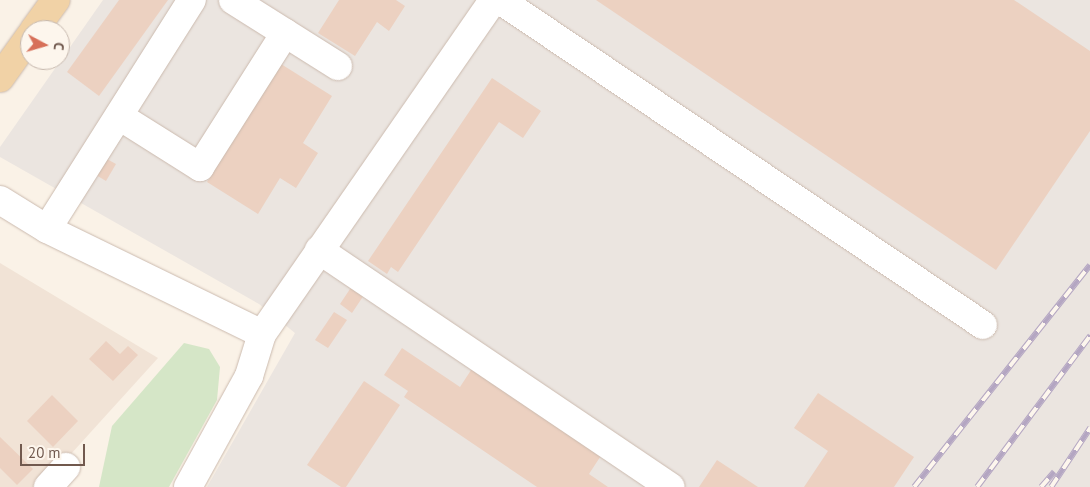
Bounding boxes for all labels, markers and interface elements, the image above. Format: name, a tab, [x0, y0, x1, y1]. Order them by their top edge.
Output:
north arrow	[20, 20, 70, 70]
text: С	[50, 42, 68, 51]
scale bar	[22, 434, 88, 466]
text: 20 m	[28, 443, 61, 462]

